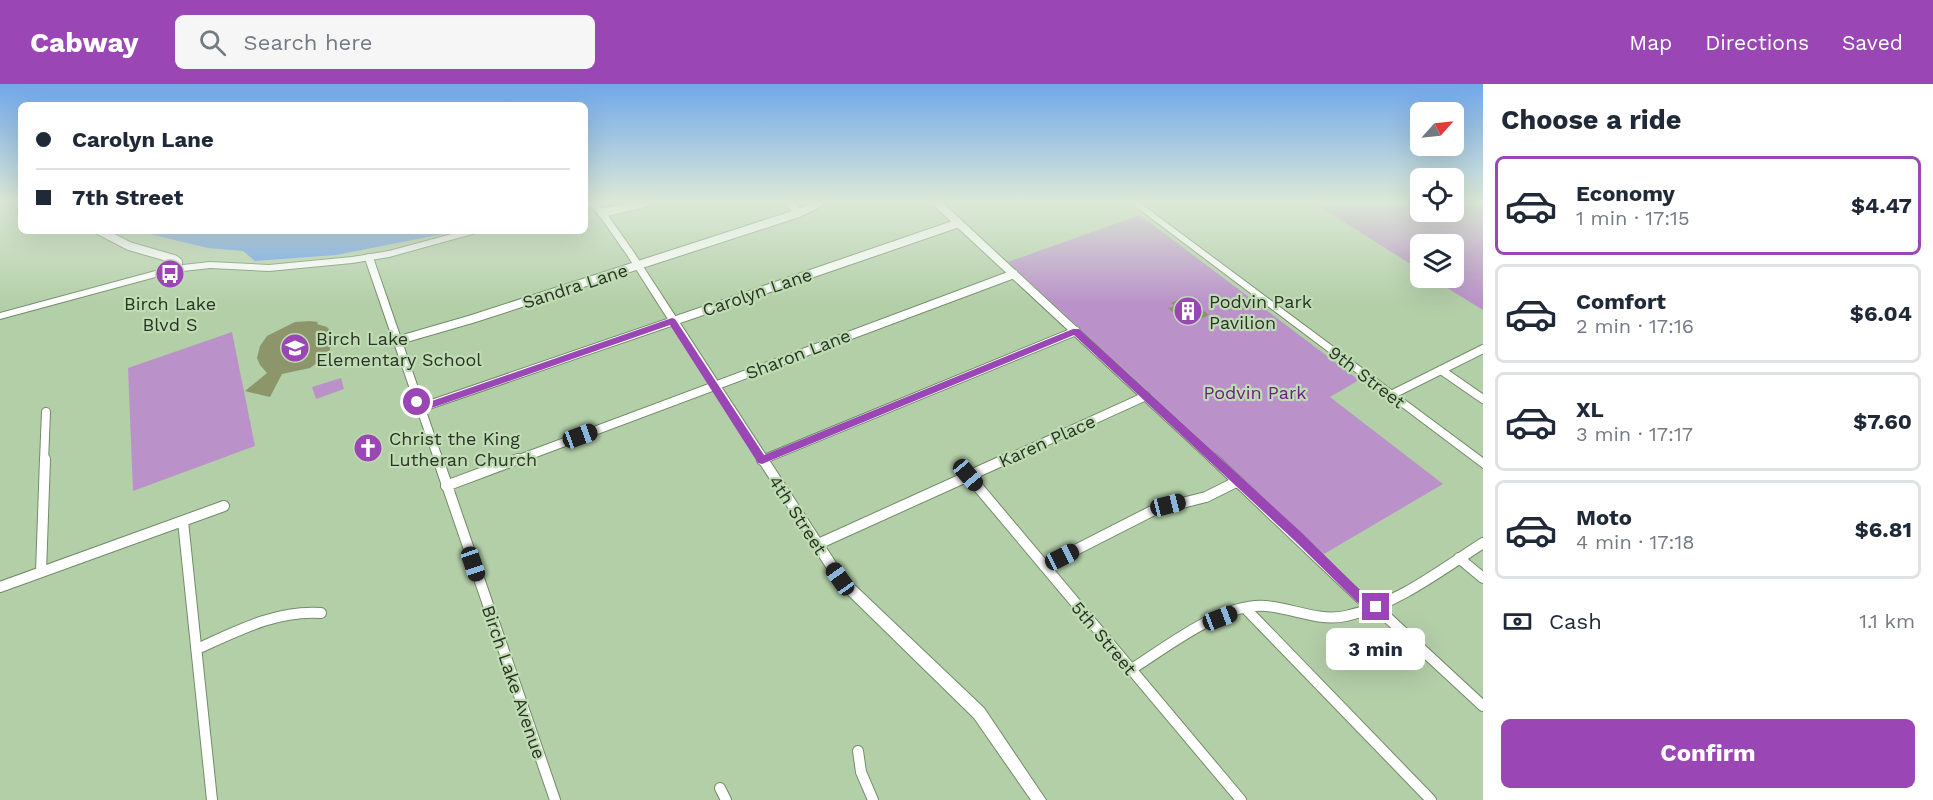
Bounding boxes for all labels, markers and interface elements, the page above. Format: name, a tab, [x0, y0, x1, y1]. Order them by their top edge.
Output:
search box	[175, 15, 595, 69]
text: Cabway	[30, 26, 139, 59]
icon: search	[196, 26, 229, 59]
text: Search here	[244, 30, 373, 55]
text: Map	[1629, 30, 1672, 55]
text: Directions	[1705, 30, 1809, 55]
text: Saved	[1842, 30, 1903, 55]
north arrow	[1410, 102, 1464, 156]
map controls	[1410, 102, 1464, 288]
text: Choose a ride	[1501, 104, 1681, 136]
text: Carolyn Lane	[72, 127, 214, 152]
button: locate	[1410, 168, 1464, 222]
icon: car	[1504, 179, 1558, 233]
text: Economy	[1576, 181, 1675, 206]
text: 7th Street	[72, 185, 183, 210]
text: $4.47	[1851, 193, 1912, 218]
text: 1 min · 17:15	[1576, 206, 1690, 230]
button: layers	[1410, 234, 1464, 288]
bus stop icon: Birch Lake Blvd S	[154, 258, 186, 290]
street label: Sandra Lane	[520, 259, 630, 313]
street label: Carolyn Lane	[699, 263, 815, 321]
icon: car	[1504, 287, 1558, 341]
text: Comfort	[1576, 289, 1666, 314]
place label: Podvin Park Pavilion	[1209, 291, 1312, 333]
place label: Birch Lake Blvd S	[124, 293, 216, 335]
building icon: Podvin Park Pavilion	[1172, 295, 1204, 327]
text: $6.04	[1850, 301, 1912, 326]
text: 2 min · 17:16	[1576, 314, 1694, 338]
street label: Sharon Lane	[743, 324, 853, 384]
place label: Birch Lake Elementary School	[316, 328, 482, 370]
school or university icon: Birch Lake Elementary School	[279, 332, 311, 364]
street label: 9th Street	[1325, 341, 1410, 413]
park label: Podvin Park	[1203, 382, 1307, 403]
route start	[403, 388, 430, 415]
icon: car	[1504, 395, 1558, 449]
text: XL	[1576, 397, 1604, 422]
text: $7.60	[1853, 409, 1912, 434]
street label: Karen Place	[995, 410, 1099, 472]
car	[560, 421, 600, 451]
text: 3 min · 17:17	[1576, 422, 1693, 446]
place label: Christ the King Lutheran Church	[389, 428, 537, 470]
church icon: Christ the King Lutheran Church	[352, 432, 384, 464]
car	[950, 455, 986, 495]
street label: 4th Street	[765, 472, 832, 559]
car	[1148, 492, 1188, 518]
icon: car	[1504, 503, 1558, 557]
text: Moto	[1576, 505, 1632, 530]
text: $6.81	[1855, 517, 1912, 542]
text: 4 min · 17:18	[1576, 530, 1695, 554]
car	[1042, 541, 1082, 573]
car	[459, 544, 487, 584]
car	[822, 559, 858, 599]
route end	[1362, 593, 1389, 620]
street label: 5th Street	[1067, 597, 1141, 679]
street label: Birch Lake Avenue	[478, 602, 550, 762]
car	[1200, 603, 1240, 633]
icon: cash	[1501, 605, 1534, 638]
text: Cash	[1549, 609, 1602, 634]
text: 1.1 km	[1859, 609, 1915, 633]
callout: 3 min	[1326, 628, 1426, 670]
text: 3 min	[1348, 637, 1403, 661]
button: Confirm	[1501, 719, 1915, 788]

